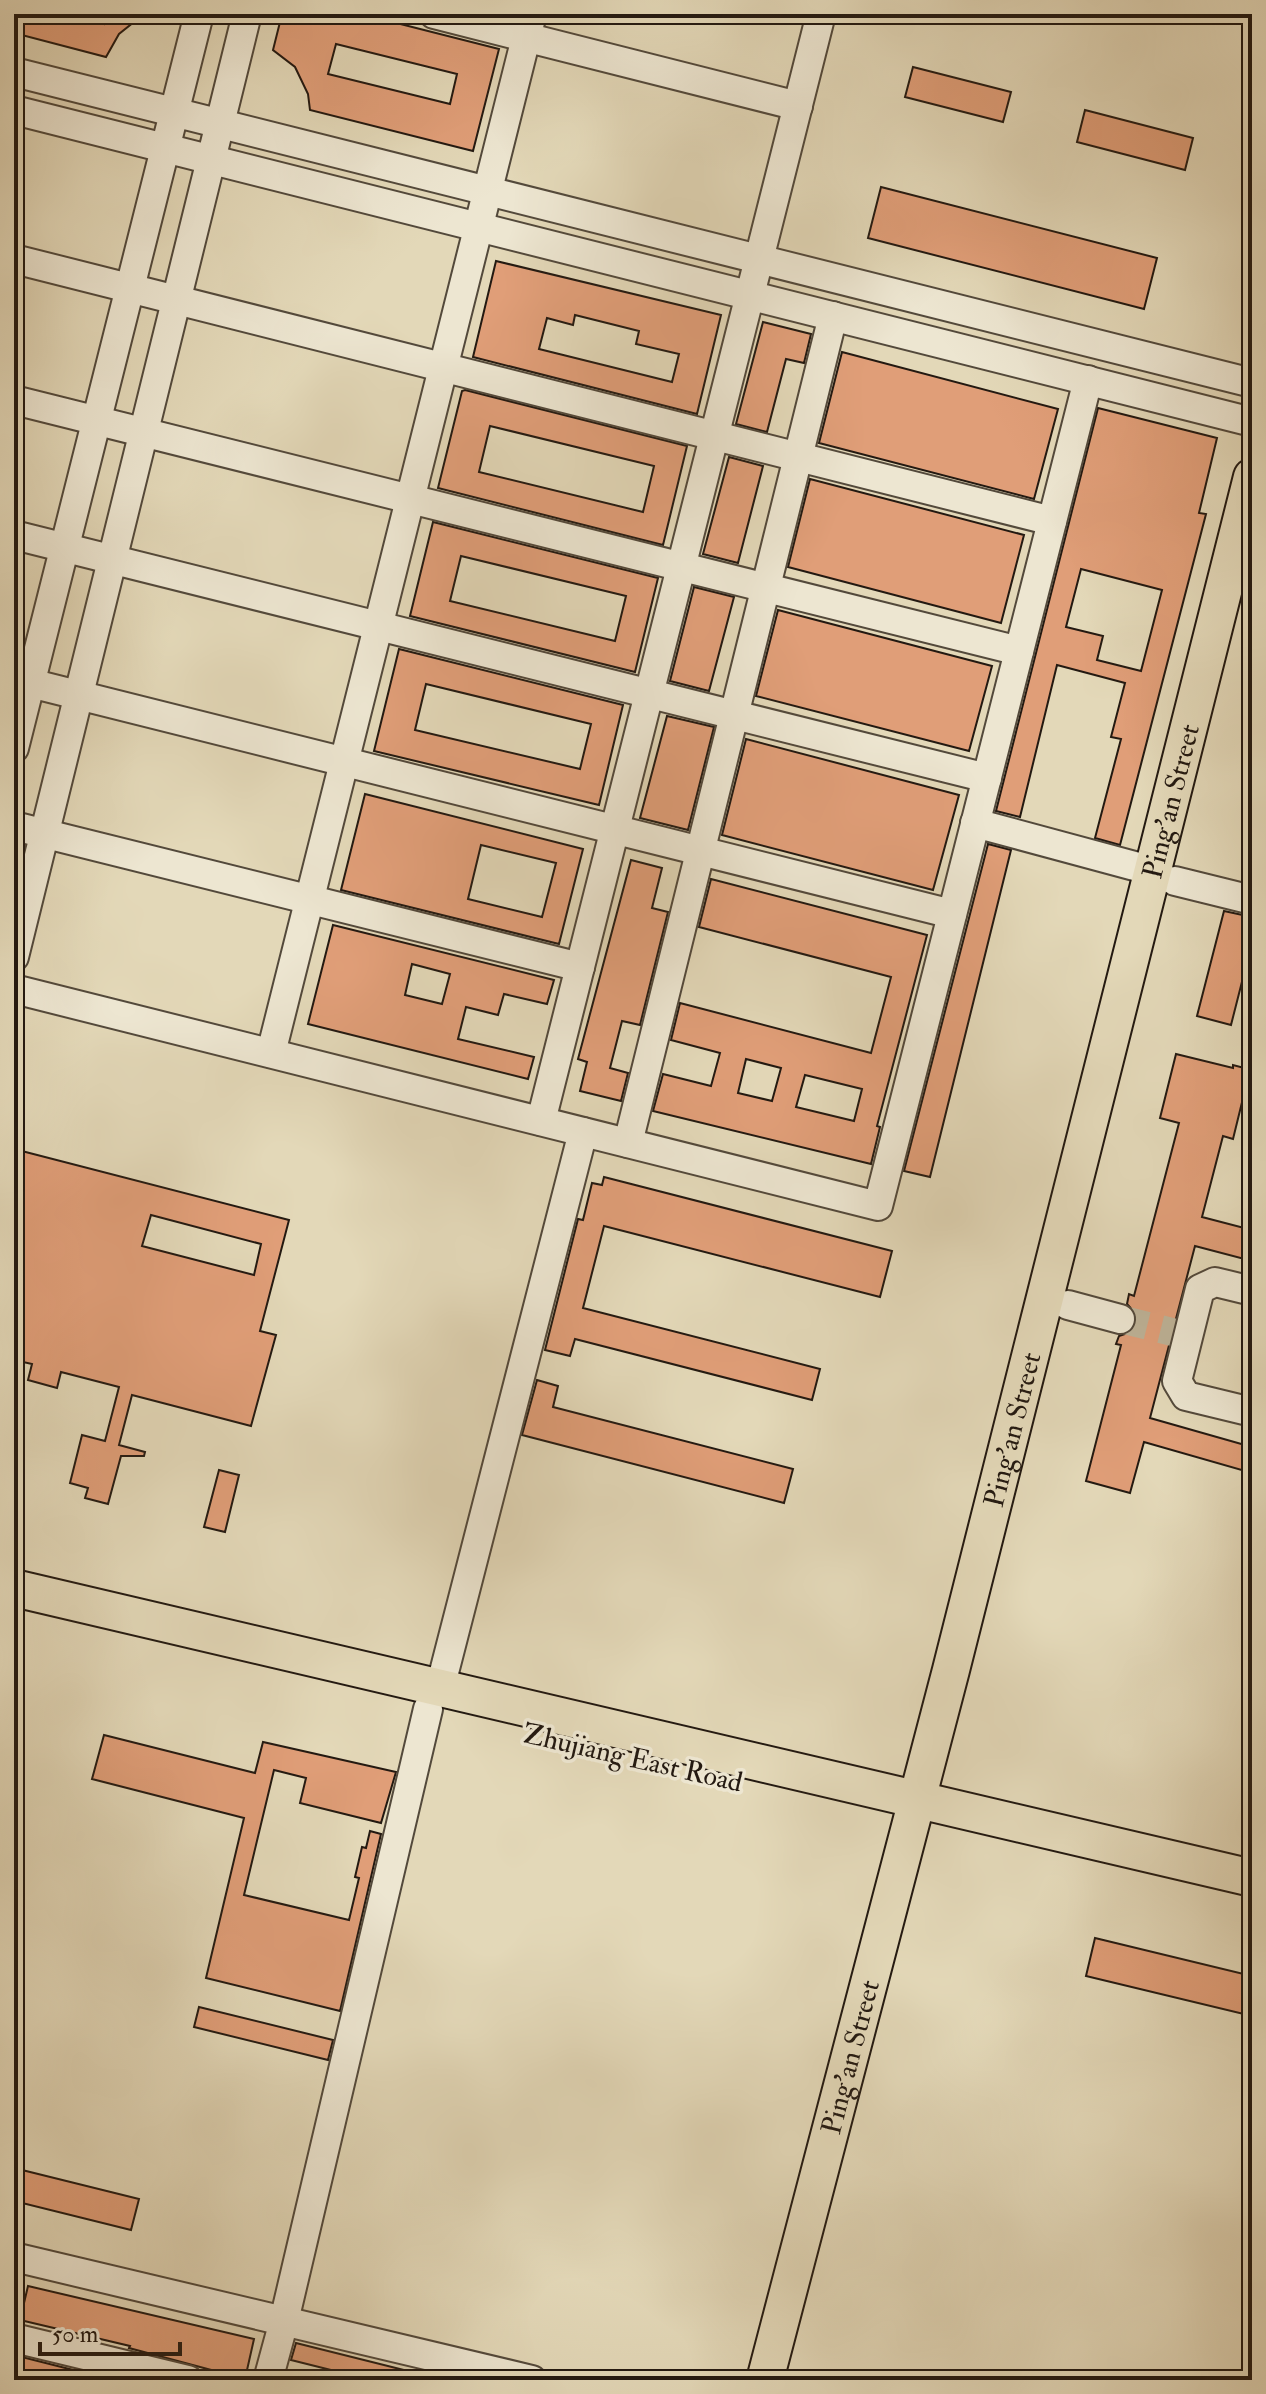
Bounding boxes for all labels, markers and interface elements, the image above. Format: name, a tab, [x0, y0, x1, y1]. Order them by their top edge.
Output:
street label: Ping'an Street	[1135, 721, 1208, 883]
street label: Ping'an Street	[977, 1349, 1049, 1511]
street label: Zhujiang East Road	[519, 1716, 746, 1801]
street label: Ping'an Street	[814, 1976, 888, 2138]
scale bar	[40, 2306, 180, 2356]
text: 50 m	[52, 2319, 99, 2350]

